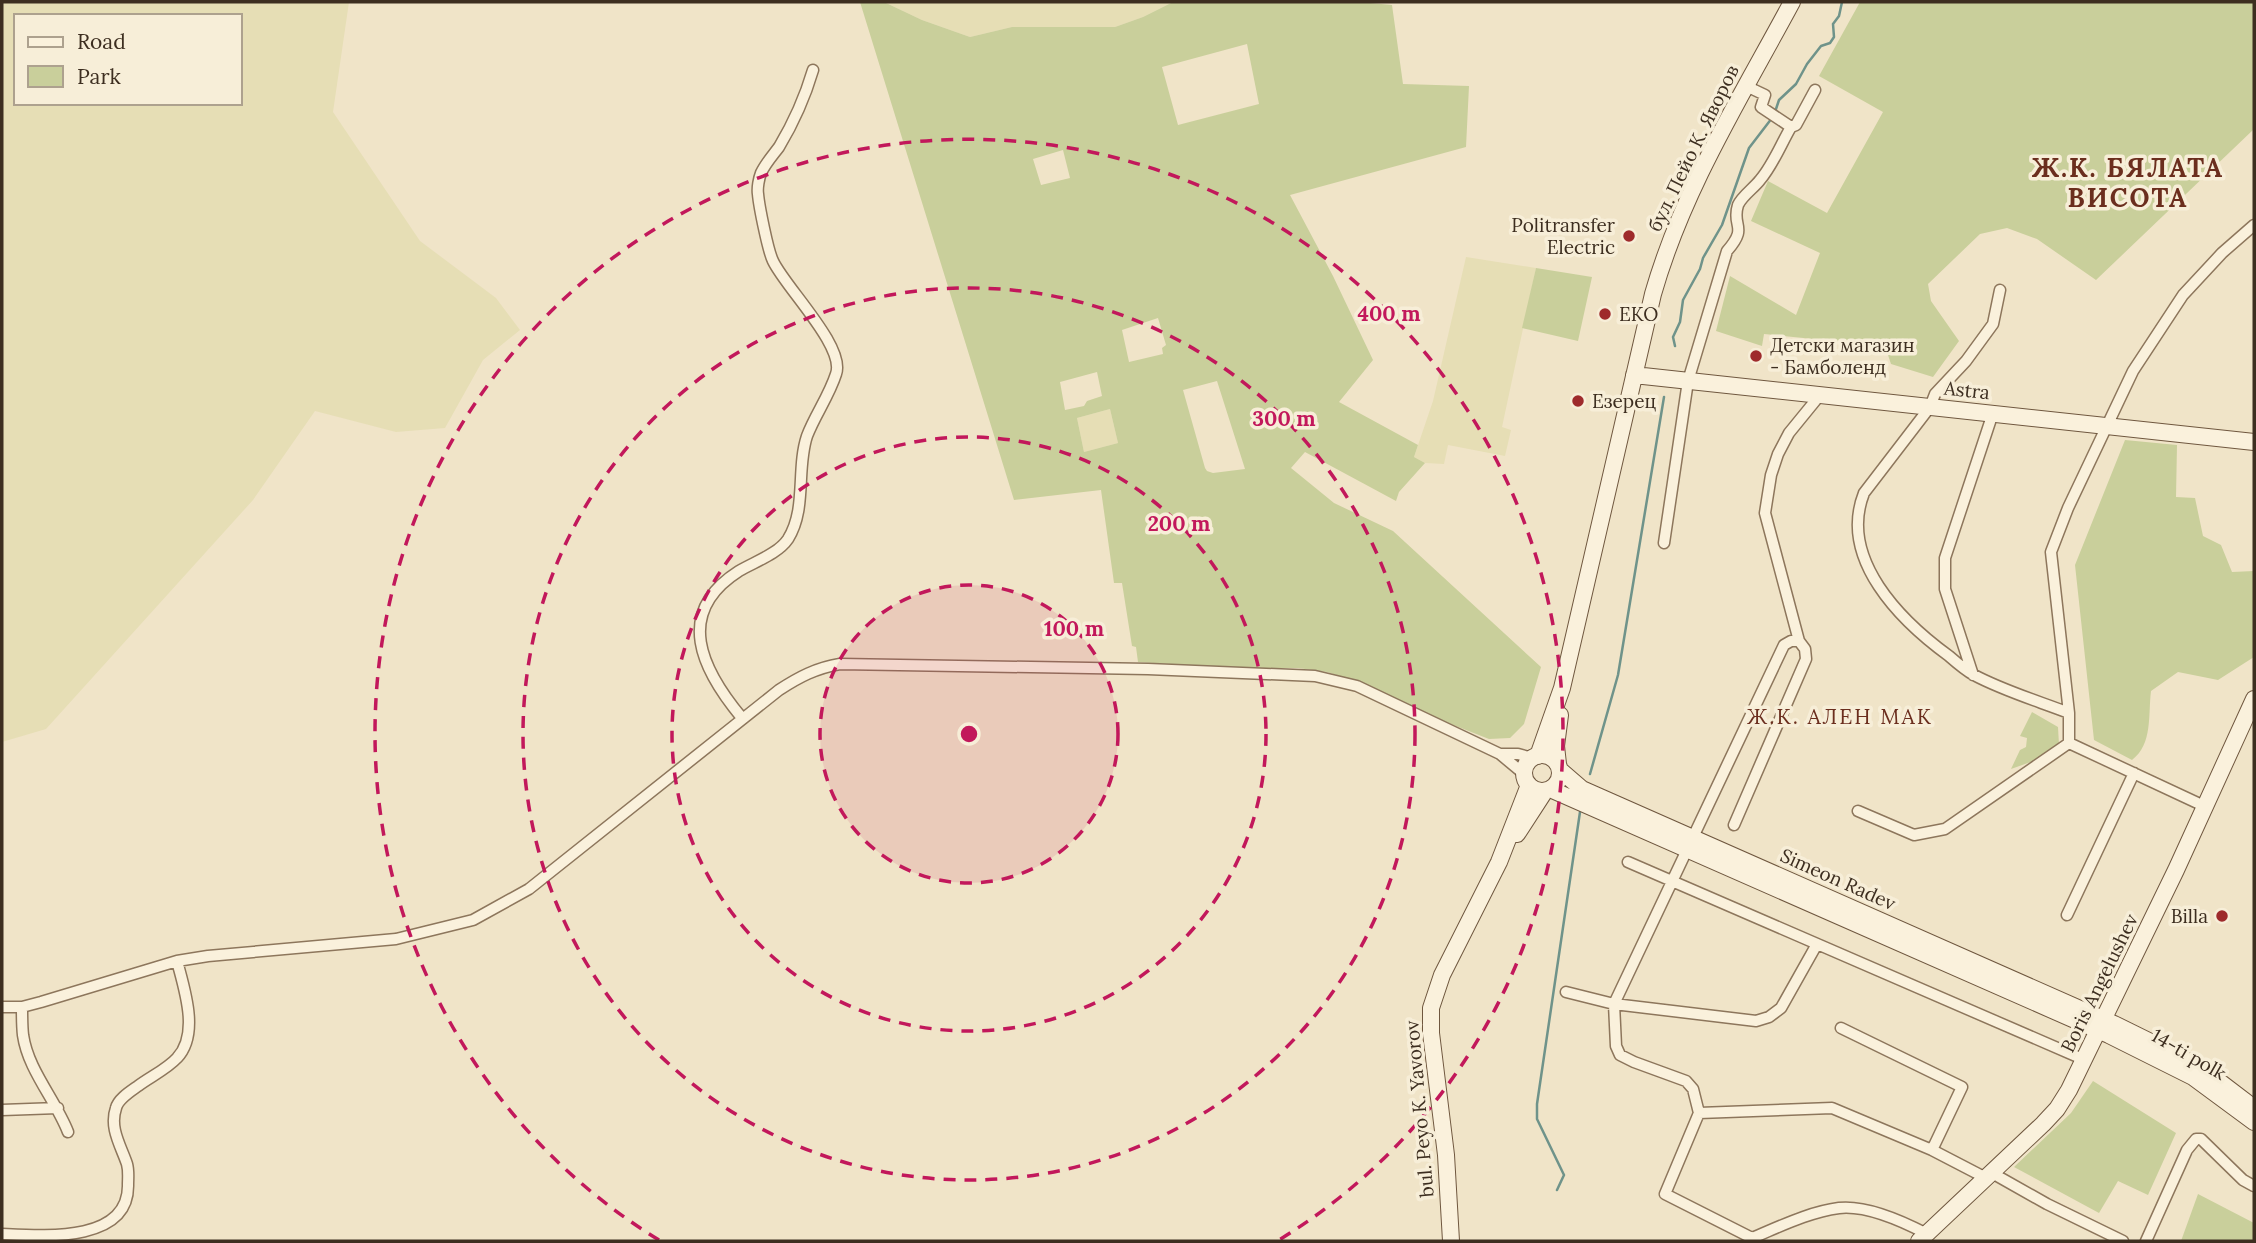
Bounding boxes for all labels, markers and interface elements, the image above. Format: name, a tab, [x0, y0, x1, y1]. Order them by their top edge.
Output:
legend	[14, 14, 242, 105]
text: Road	[77, 28, 126, 55]
street label: бул. Пейо К. Яворов	[1642, 61, 1744, 235]
text: Park	[77, 63, 121, 90]
district label: Ж.К. БЯЛАТА ВИСОТА	[2032, 151, 2224, 214]
place label: Politransfer Electric	[1511, 213, 1616, 259]
marker: Politransfer Electric	[1621, 228, 1637, 244]
text: 400 m	[1357, 300, 1421, 327]
place label: EKO	[1619, 302, 1658, 326]
marker: EKO	[1597, 306, 1613, 322]
place label: Детски магазин - Бамболенд	[1770, 333, 1914, 379]
marker: Детски магазин - Бамболенд	[1748, 348, 1764, 364]
street label: Astra	[1942, 376, 1991, 404]
place label: Езерец	[1592, 389, 1656, 413]
marker: Езерец	[1570, 393, 1586, 409]
text: 300 m	[1252, 405, 1316, 432]
text: 200 m	[1148, 510, 1210, 537]
text: 100 m	[1044, 615, 1104, 642]
district label: Ж.К. АЛЕН МАК	[1747, 703, 1933, 730]
centre of rings	[957, 722, 981, 746]
street label: Simeon Radev	[1777, 843, 1900, 915]
place label: Billa	[2171, 904, 2208, 928]
marker: Billa	[2214, 908, 2230, 924]
street label: Boris Angelushev	[2055, 910, 2143, 1056]
street label: bul. Peyo K. Yavorov	[1399, 1019, 1439, 1198]
street label: 14-ti polk	[2147, 1023, 2231, 1085]

